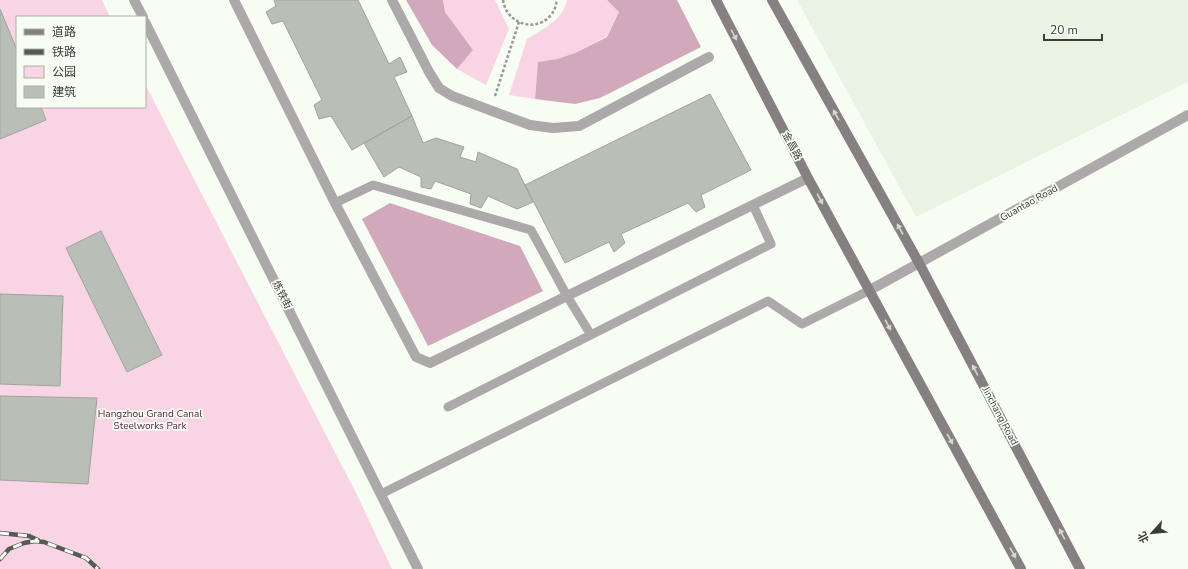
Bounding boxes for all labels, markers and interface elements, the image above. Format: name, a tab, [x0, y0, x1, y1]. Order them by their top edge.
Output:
legend	[16, 16, 146, 108]
scale bar	[1044, 16, 1102, 42]
text: 20 m	[1050, 22, 1078, 38]
text: 道路	[52, 24, 76, 40]
one-way arrow	[731, 29, 737, 40]
text: 铁路	[52, 44, 76, 60]
text: 公园	[52, 64, 76, 80]
text: 建筑	[52, 84, 76, 100]
one-way arrow	[833, 110, 840, 121]
street label: 金昌路	[779, 129, 805, 163]
street label: Guantao Road	[998, 181, 1061, 225]
one-way arrow	[817, 194, 824, 205]
one-way arrow	[896, 223, 903, 235]
street label: 炼铁街	[269, 278, 295, 312]
one-way arrow	[885, 319, 891, 331]
one-way arrow	[972, 364, 979, 376]
street label: Jinchang Road	[978, 383, 1021, 448]
park label: Hangzhou Grand Canal Steelworks Park	[98, 407, 202, 433]
one-way arrow	[947, 433, 954, 445]
north arrow	[1132, 513, 1172, 553]
one-way arrow	[1059, 529, 1065, 540]
text: 北	[1134, 529, 1153, 546]
one-way arrow	[1009, 547, 1016, 559]

